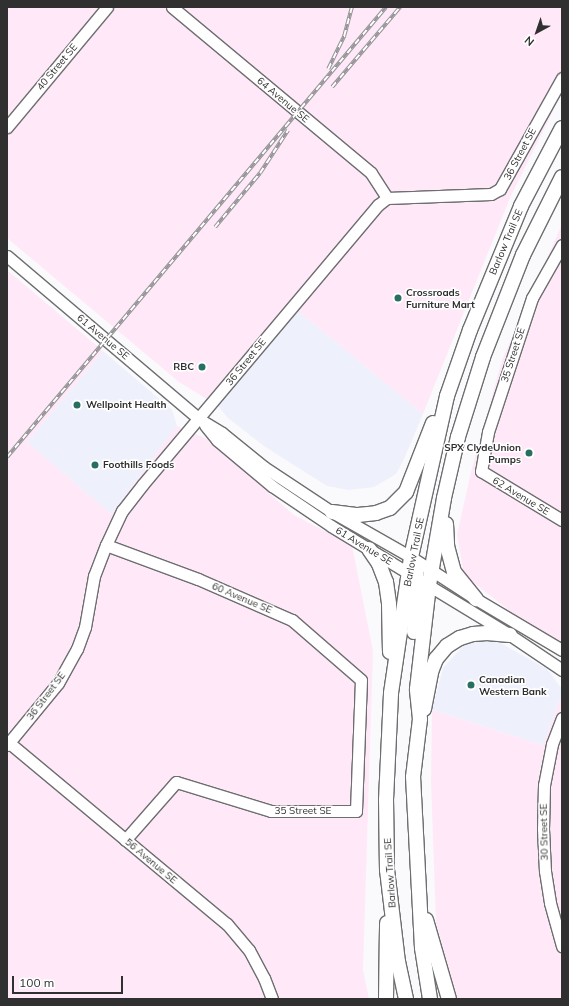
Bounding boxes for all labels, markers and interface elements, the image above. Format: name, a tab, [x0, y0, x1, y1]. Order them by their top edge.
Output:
north arrow	[517, 12, 557, 52]
text: N	[522, 33, 537, 49]
street label: 40 Street SE	[34, 41, 80, 93]
street label: 64 Avenue SE	[255, 75, 311, 125]
street label: 36 Street SE	[501, 126, 539, 182]
street label: Barlow Trail SE	[487, 207, 525, 277]
place label: Crossroads Furniture Mart	[406, 286, 475, 310]
marker: Crossroads Furniture Mart	[393, 293, 403, 303]
street label: 61 Avenue SE	[75, 312, 131, 362]
street label: 35 Street SE	[498, 326, 528, 384]
street label: 36 Street SE	[223, 336, 269, 388]
place label: RBC	[173, 361, 194, 373]
marker: RBC	[197, 362, 207, 372]
marker: Wellpoint Health	[71, 399, 83, 411]
place label: Wellpoint Health	[86, 399, 166, 411]
place label: SPX ClydeUnion Pumps	[444, 441, 521, 464]
marker: SPX ClydeUnion Pumps	[524, 448, 534, 458]
place label: Foothills Foods	[103, 459, 174, 471]
marker: Foothills Foods	[90, 460, 100, 470]
street label: 62 Avenue SE	[490, 474, 552, 518]
street label: Barlow Trail SE	[401, 516, 427, 588]
street label: 61 Avenue SE	[333, 524, 395, 568]
street label: 60 Avenue SE	[210, 580, 274, 616]
street label: 36 Street SE	[24, 670, 68, 722]
place label: Canadian Western Bank	[479, 673, 547, 696]
marker: Canadian Western Bank	[466, 680, 476, 690]
street label: 30 Street SE	[538, 803, 550, 861]
street label: 35 Street SE	[275, 805, 331, 817]
street label: 56 Avenue SE	[123, 836, 179, 886]
street label: Barlow Trail SE	[382, 838, 398, 908]
scale bar	[14, 968, 125, 994]
text: 100 m	[19, 975, 54, 990]

